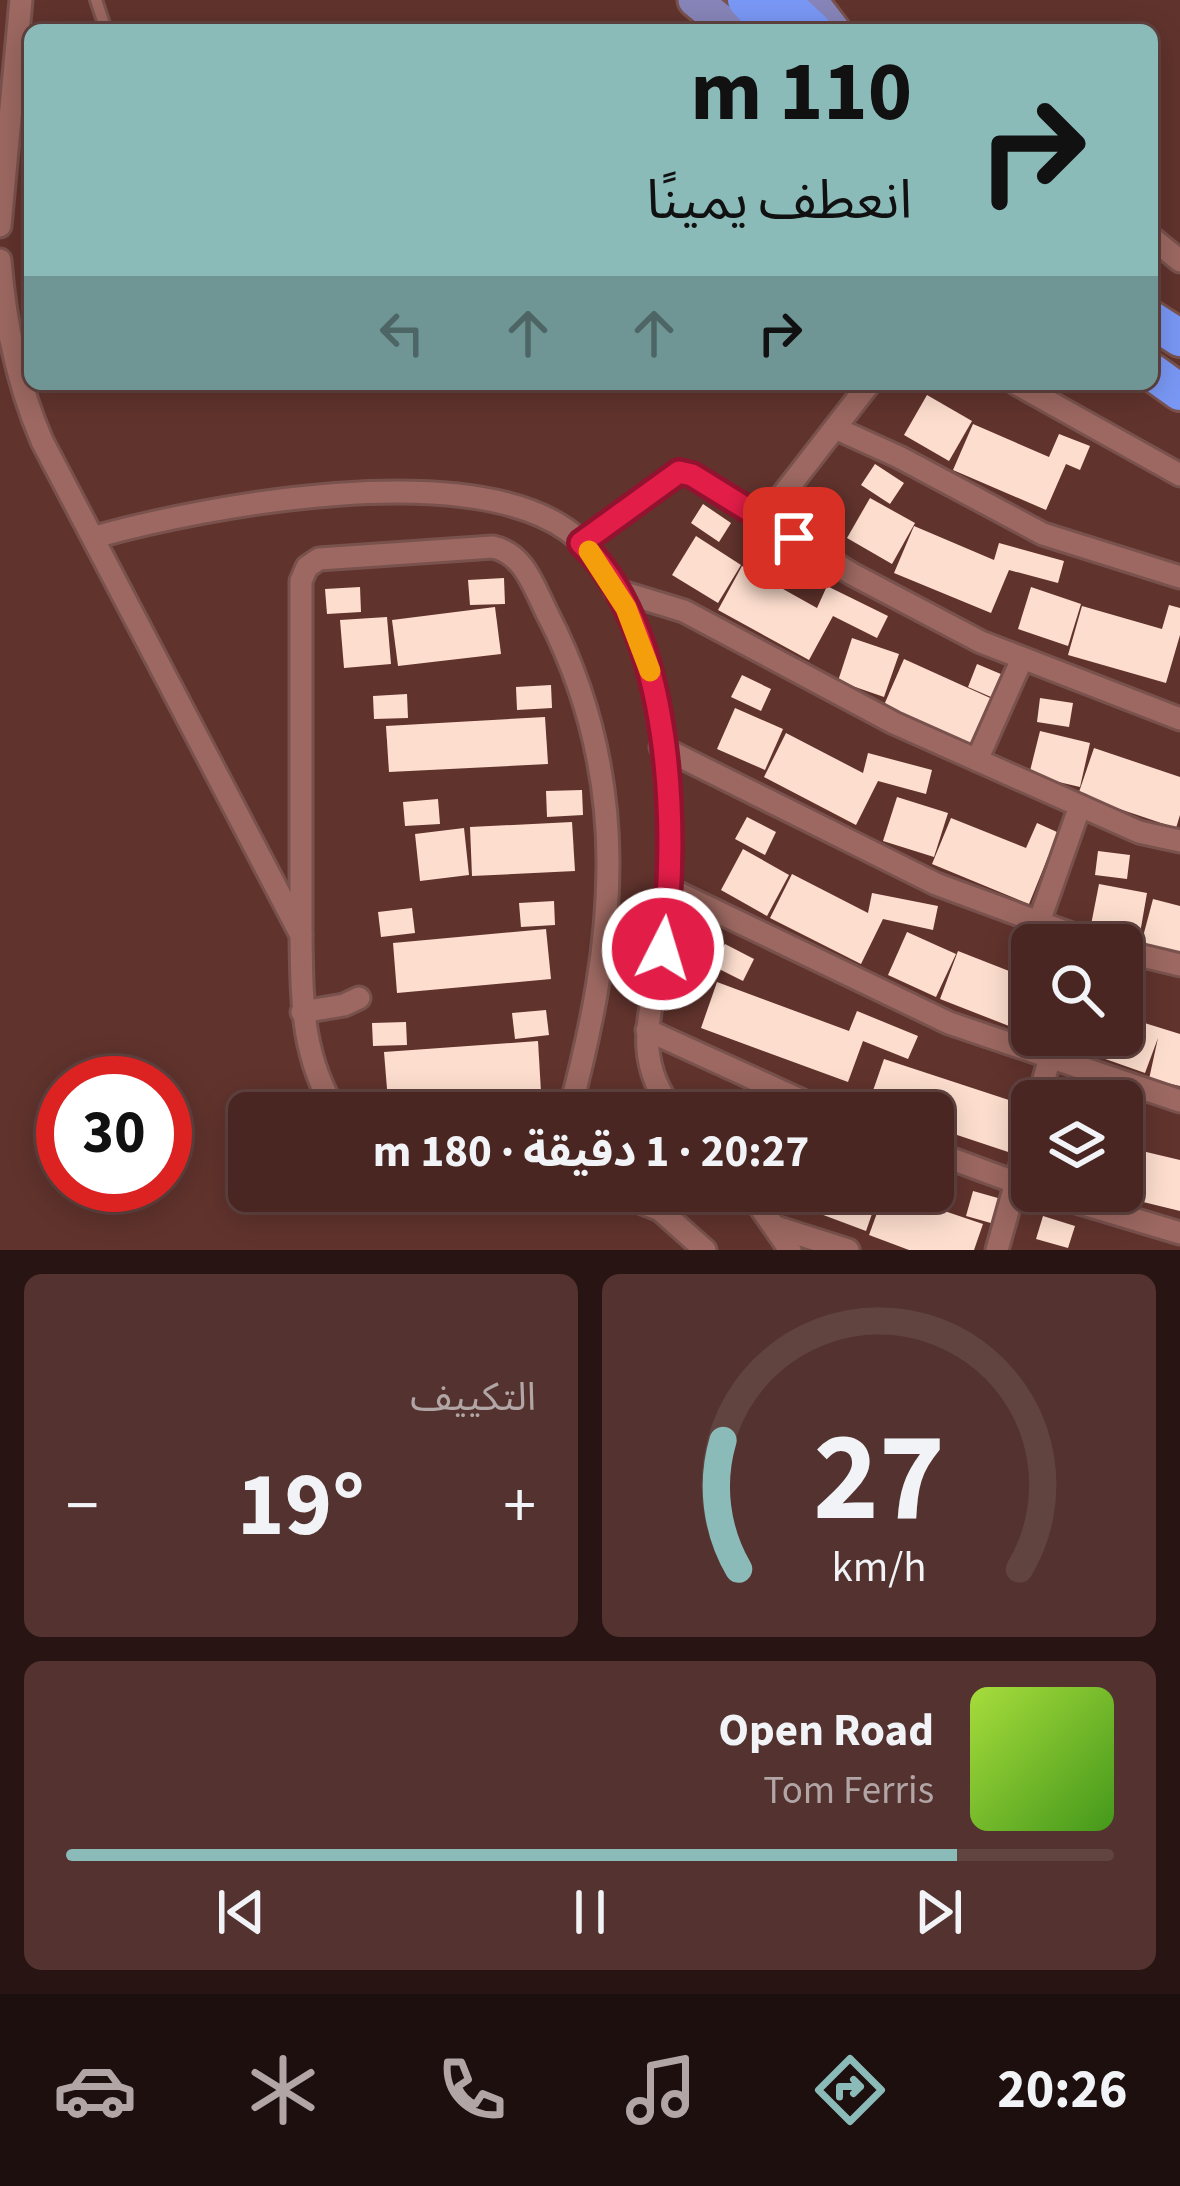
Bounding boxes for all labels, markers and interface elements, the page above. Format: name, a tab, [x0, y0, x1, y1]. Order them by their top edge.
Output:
text: 110 m	[690, 33, 912, 153]
icon: right	[954, 72, 1110, 228]
text: انعطف يمينًا	[646, 163, 912, 240]
icon: left	[369, 300, 435, 366]
icon: ahead	[495, 300, 561, 366]
icon: ahead	[621, 300, 687, 366]
icon: right	[747, 300, 813, 366]
pin	[743, 487, 845, 589]
icon: arrive	[761, 505, 827, 571]
position arrow	[600, 886, 726, 1012]
map controls	[1011, 924, 1143, 1212]
button: search	[1011, 924, 1143, 1056]
speed limit sign: 30	[36, 1056, 192, 1212]
button: layers	[1011, 1080, 1143, 1212]
text: 20:27 · 1 دقيقة · 180 m	[373, 1120, 809, 1184]
text: التكييف	[410, 1370, 536, 1426]
text: 27	[813, 1390, 945, 1568]
text: 19°	[237, 1442, 365, 1570]
text: −	[66, 1459, 99, 1553]
text: +	[503, 1459, 536, 1553]
text: km/h	[831, 1536, 927, 1597]
text: Open Road	[718, 1699, 934, 1763]
text: Tom Ferris	[763, 1763, 934, 1819]
icon: previous	[208, 1879, 274, 1945]
icon: pause	[557, 1879, 623, 1945]
icon: next	[906, 1879, 972, 1945]
icon: car	[53, 2048, 137, 2132]
icon: climate	[241, 2048, 325, 2132]
icon: phone	[430, 2048, 514, 2132]
icon: music	[619, 2048, 703, 2132]
icon: directions	[808, 2048, 892, 2132]
text: 20:26	[997, 2052, 1128, 2129]

